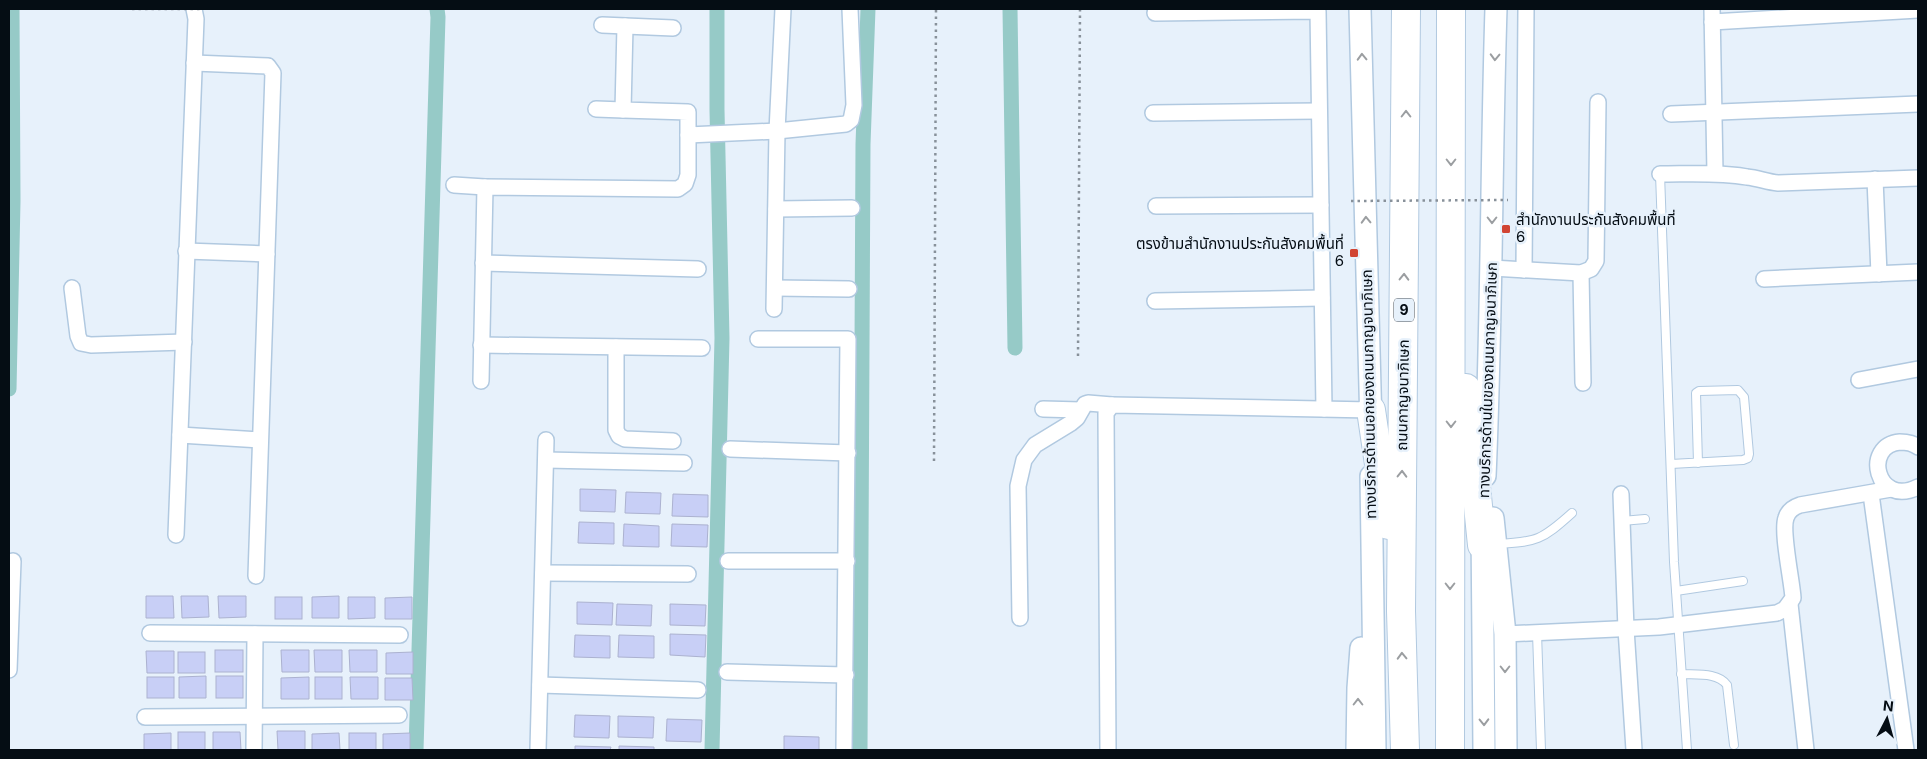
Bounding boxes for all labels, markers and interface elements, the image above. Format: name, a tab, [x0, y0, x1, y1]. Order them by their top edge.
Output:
one-way arrow	[1357, 53, 1367, 60]
one-way arrow	[1489, 54, 1500, 62]
one-way arrow	[1401, 110, 1411, 118]
one-way arrow	[1446, 159, 1456, 167]
place label: สำนักงานประกันสังคมพื้นที่ 6	[1516, 209, 1676, 246]
one-way arrow	[1361, 215, 1371, 223]
one-way arrow	[1487, 216, 1497, 224]
marker: สำนักงานประกันสังคมพื้นที่ 6	[1500, 223, 1512, 235]
place label: ตรงข้ามสำนักงานประกันสังคมพื้นที่ 6	[1136, 233, 1344, 270]
marker: ตรงข้ามสำนักงานประกันสังคมพื้นที่ 6	[1348, 247, 1360, 259]
street label: ทางบริการด้านในของถนนกาญจนาภิเษก	[1474, 262, 1501, 498]
street label: ทางบริการด้านนอกของถนนกาญจนาภิเษก	[1357, 269, 1380, 519]
one-way arrow	[1399, 273, 1410, 281]
road number: 9	[1394, 298, 1414, 322]
street label: ถนนกาญจนาภิเษก	[1392, 339, 1413, 451]
one-way arrow	[1446, 420, 1456, 428]
one-way arrow	[1397, 470, 1408, 478]
one-way arrow	[1445, 583, 1455, 591]
one-way arrow	[1397, 652, 1408, 660]
one-way arrow	[1500, 665, 1510, 673]
north arrow	[1862, 694, 1912, 744]
one-way arrow	[1353, 697, 1363, 705]
text: N	[1882, 697, 1895, 715]
one-way arrow	[1479, 718, 1489, 726]

